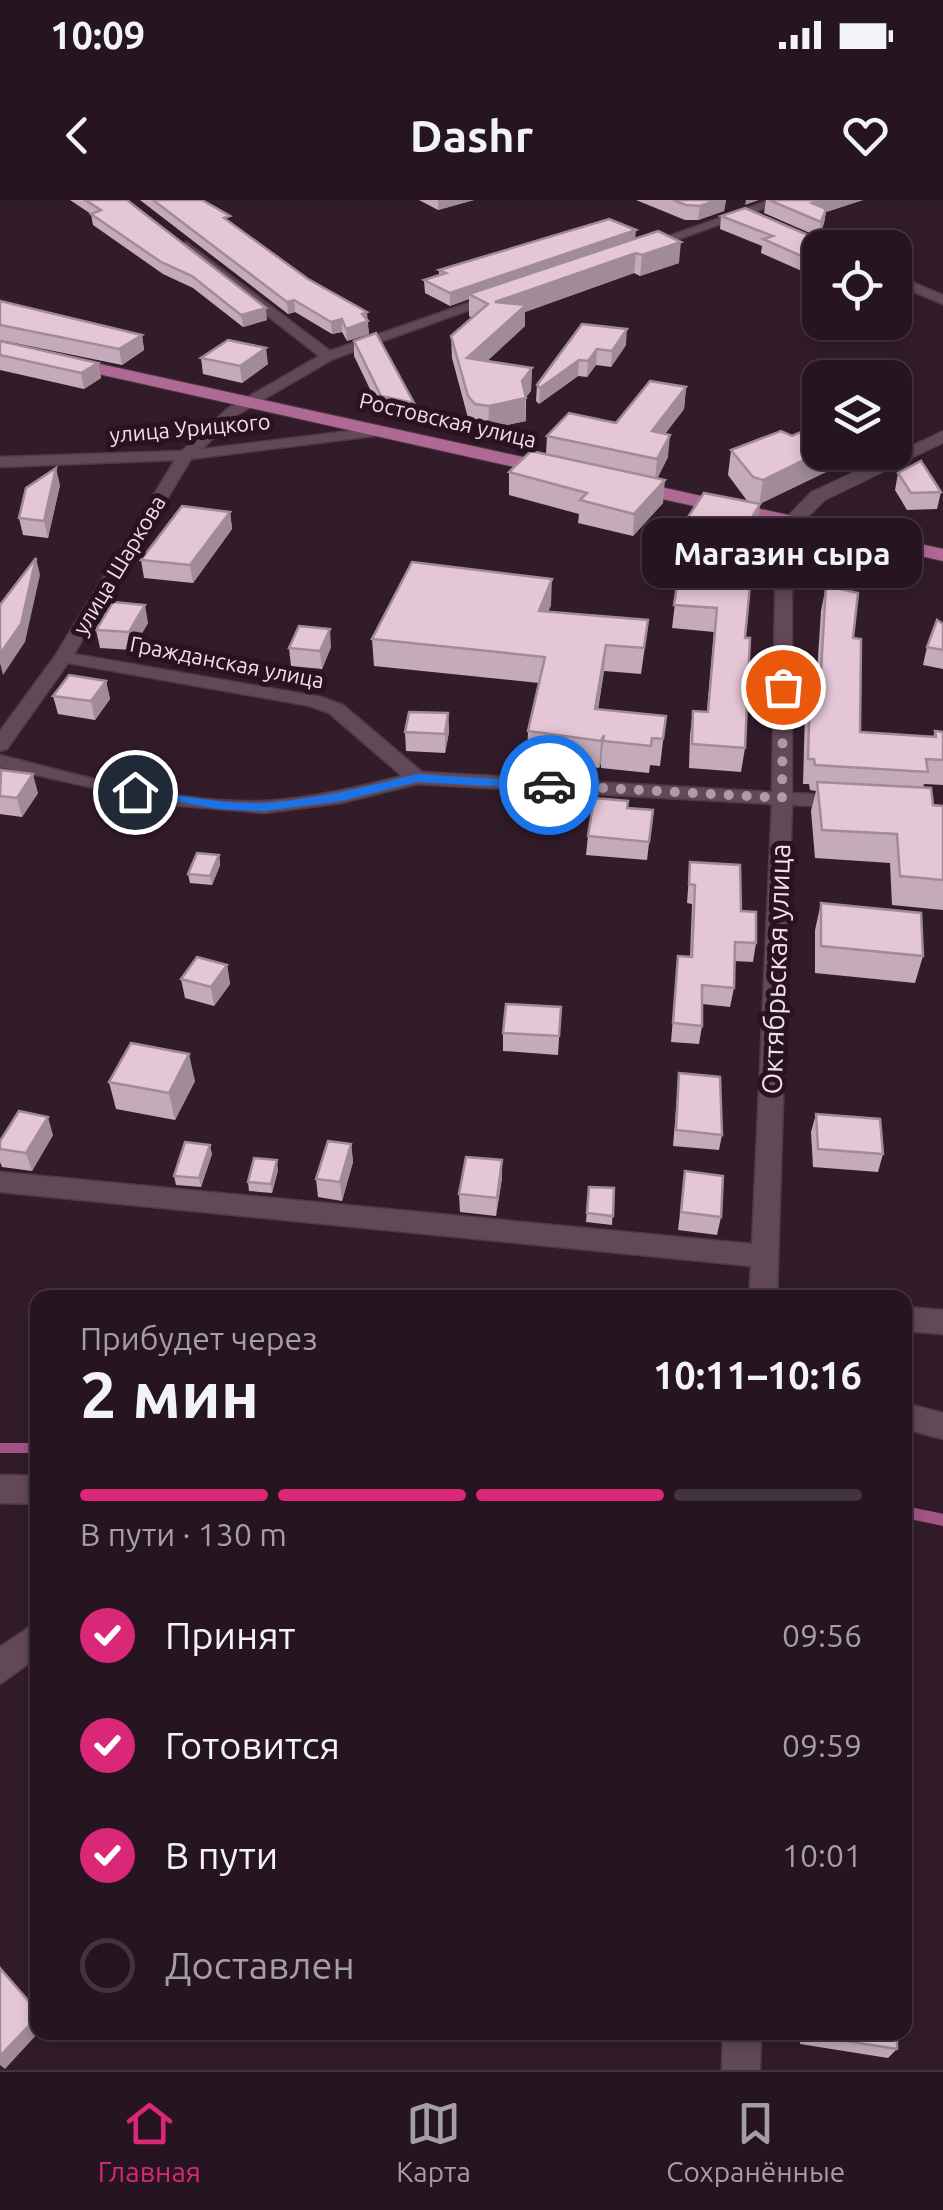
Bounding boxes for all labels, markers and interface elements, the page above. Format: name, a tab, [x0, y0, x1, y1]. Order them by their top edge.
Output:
text: 10:09	[50, 14, 145, 56]
icon: back	[50, 108, 105, 163]
icon: heart	[838, 108, 893, 163]
text: Dashr	[410, 110, 533, 161]
map controls	[802, 230, 912, 470]
button: locate	[802, 230, 912, 340]
button: layers	[802, 360, 912, 470]
street label: Ростовская улица	[357, 387, 539, 452]
street label: улица Урицкого	[108, 408, 272, 447]
street label: улица Шаркова	[67, 491, 170, 639]
callout: Магазин сыра	[643, 517, 923, 587]
text: Магазин сыра	[673, 535, 891, 571]
street label: Гражданская улица	[128, 630, 326, 693]
pin	[741, 645, 826, 730]
icon: bag	[756, 660, 811, 715]
courier	[499, 735, 599, 835]
pin	[93, 750, 178, 835]
icon: car	[522, 758, 577, 813]
icon: home	[108, 765, 163, 820]
street label: Октябрьская улица	[756, 843, 795, 1095]
text: Прибудет через	[80, 1320, 318, 1356]
text: 10:11–10:16	[653, 1354, 862, 1396]
text: 2 мин	[80, 1357, 259, 1430]
text: В пути · 130 m	[80, 1516, 287, 1552]
icon: check	[80, 1608, 135, 1663]
text: Принят	[165, 1614, 295, 1656]
text: 09:56	[782, 1617, 862, 1653]
icon: check	[80, 1718, 135, 1773]
text: Готовится	[165, 1724, 340, 1766]
text: 09:59	[782, 1727, 862, 1763]
icon: check	[80, 1828, 135, 1883]
text: В пути	[165, 1834, 278, 1876]
text: 10:01	[782, 1837, 862, 1873]
text: Доставлен	[165, 1944, 355, 1986]
tab: Главная	[98, 2096, 201, 2187]
tab: Карта	[396, 2096, 471, 2187]
tab: Сохранённые	[666, 2096, 845, 2187]

